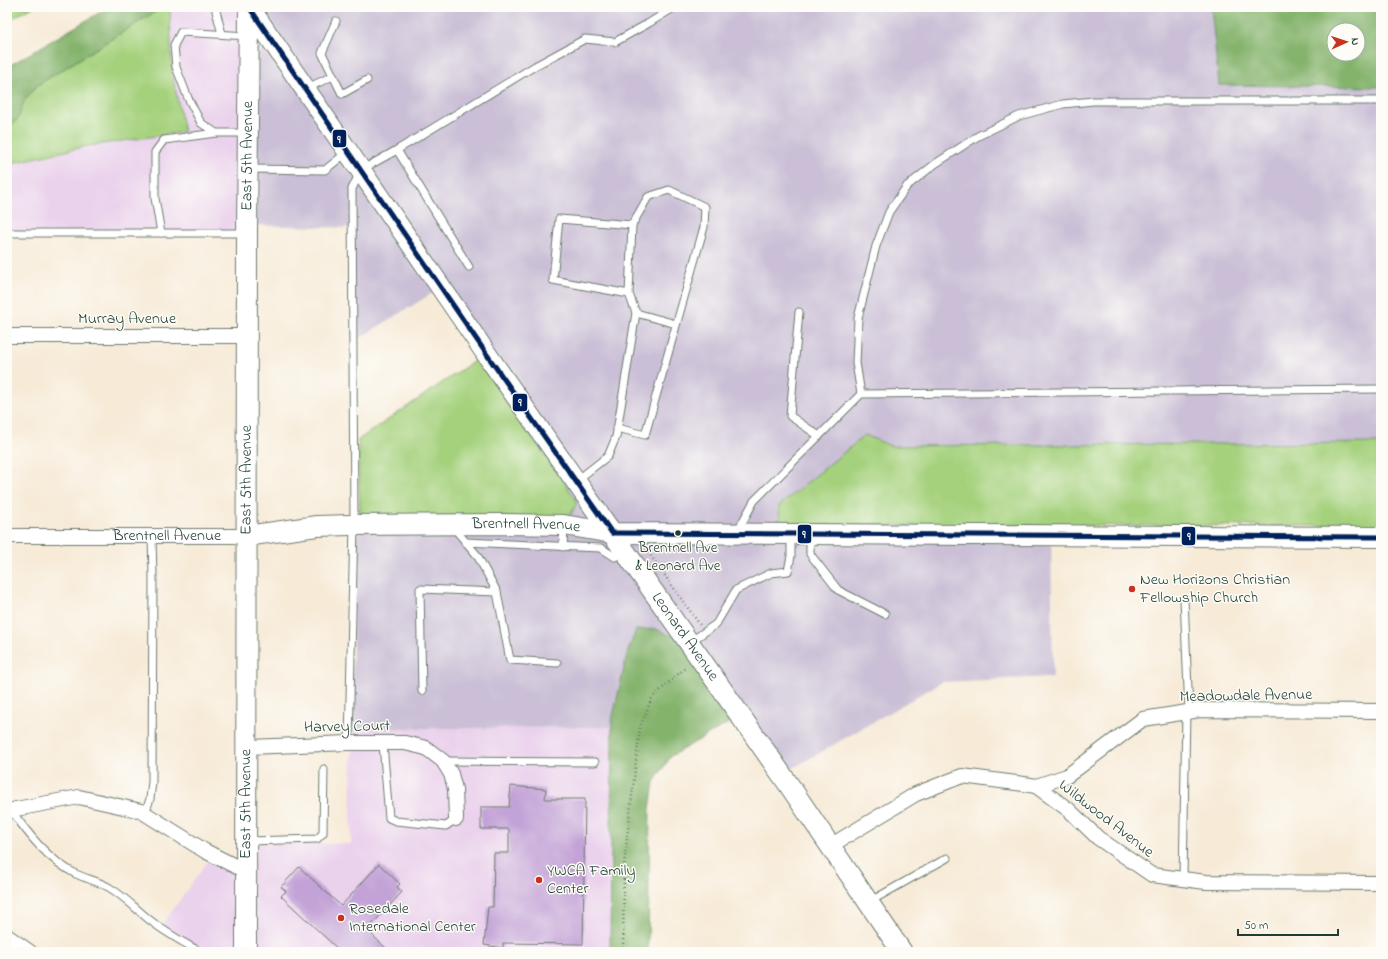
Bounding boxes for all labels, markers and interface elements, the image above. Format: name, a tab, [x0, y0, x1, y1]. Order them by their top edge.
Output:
north arrow	[1326, 22, 1366, 62]
text: N	[1347, 37, 1363, 46]
street label: East 5th Avenue	[235, 100, 260, 211]
line badge: 9	[332, 129, 347, 148]
text: 9	[336, 132, 341, 148]
street label: Murray Avenue	[78, 307, 177, 331]
line badge: 9	[512, 393, 528, 412]
text: 9	[517, 395, 522, 411]
street label: East 5th Avenue	[235, 424, 259, 535]
street label: Brentnell Avenue	[471, 512, 583, 540]
street label: Brentnell Avenue	[112, 524, 222, 548]
line badge: 9	[797, 524, 812, 544]
line badge: 9	[1181, 526, 1196, 546]
text: 9	[801, 527, 806, 543]
marker: Brentnell Ave & Leonard Ave	[673, 528, 683, 538]
text: 9	[1186, 529, 1191, 545]
place label: Brentnell Ave & Leonard Ave	[635, 537, 721, 577]
place label: New Horizons Christian Fellowship Church	[1139, 568, 1290, 610]
marker: New Horizons Christian Fellowship Church	[1127, 584, 1137, 594]
street label: Leonard Avenue	[645, 587, 725, 687]
street label: Meadowdale Avenue	[1180, 683, 1313, 709]
street label: Harvey Court	[304, 714, 391, 740]
street label: East 5th Avenue	[234, 748, 258, 859]
street label: Wildwood Avenue	[1053, 774, 1160, 865]
place label: YWCA Family Center	[547, 859, 635, 901]
marker: YWCA Family Center	[534, 875, 544, 885]
place label: Rosedale International Center	[349, 897, 476, 939]
scale bar	[1238, 911, 1338, 937]
marker: Rosedale International Center	[336, 913, 346, 923]
text: 50 m	[1244, 917, 1268, 935]

